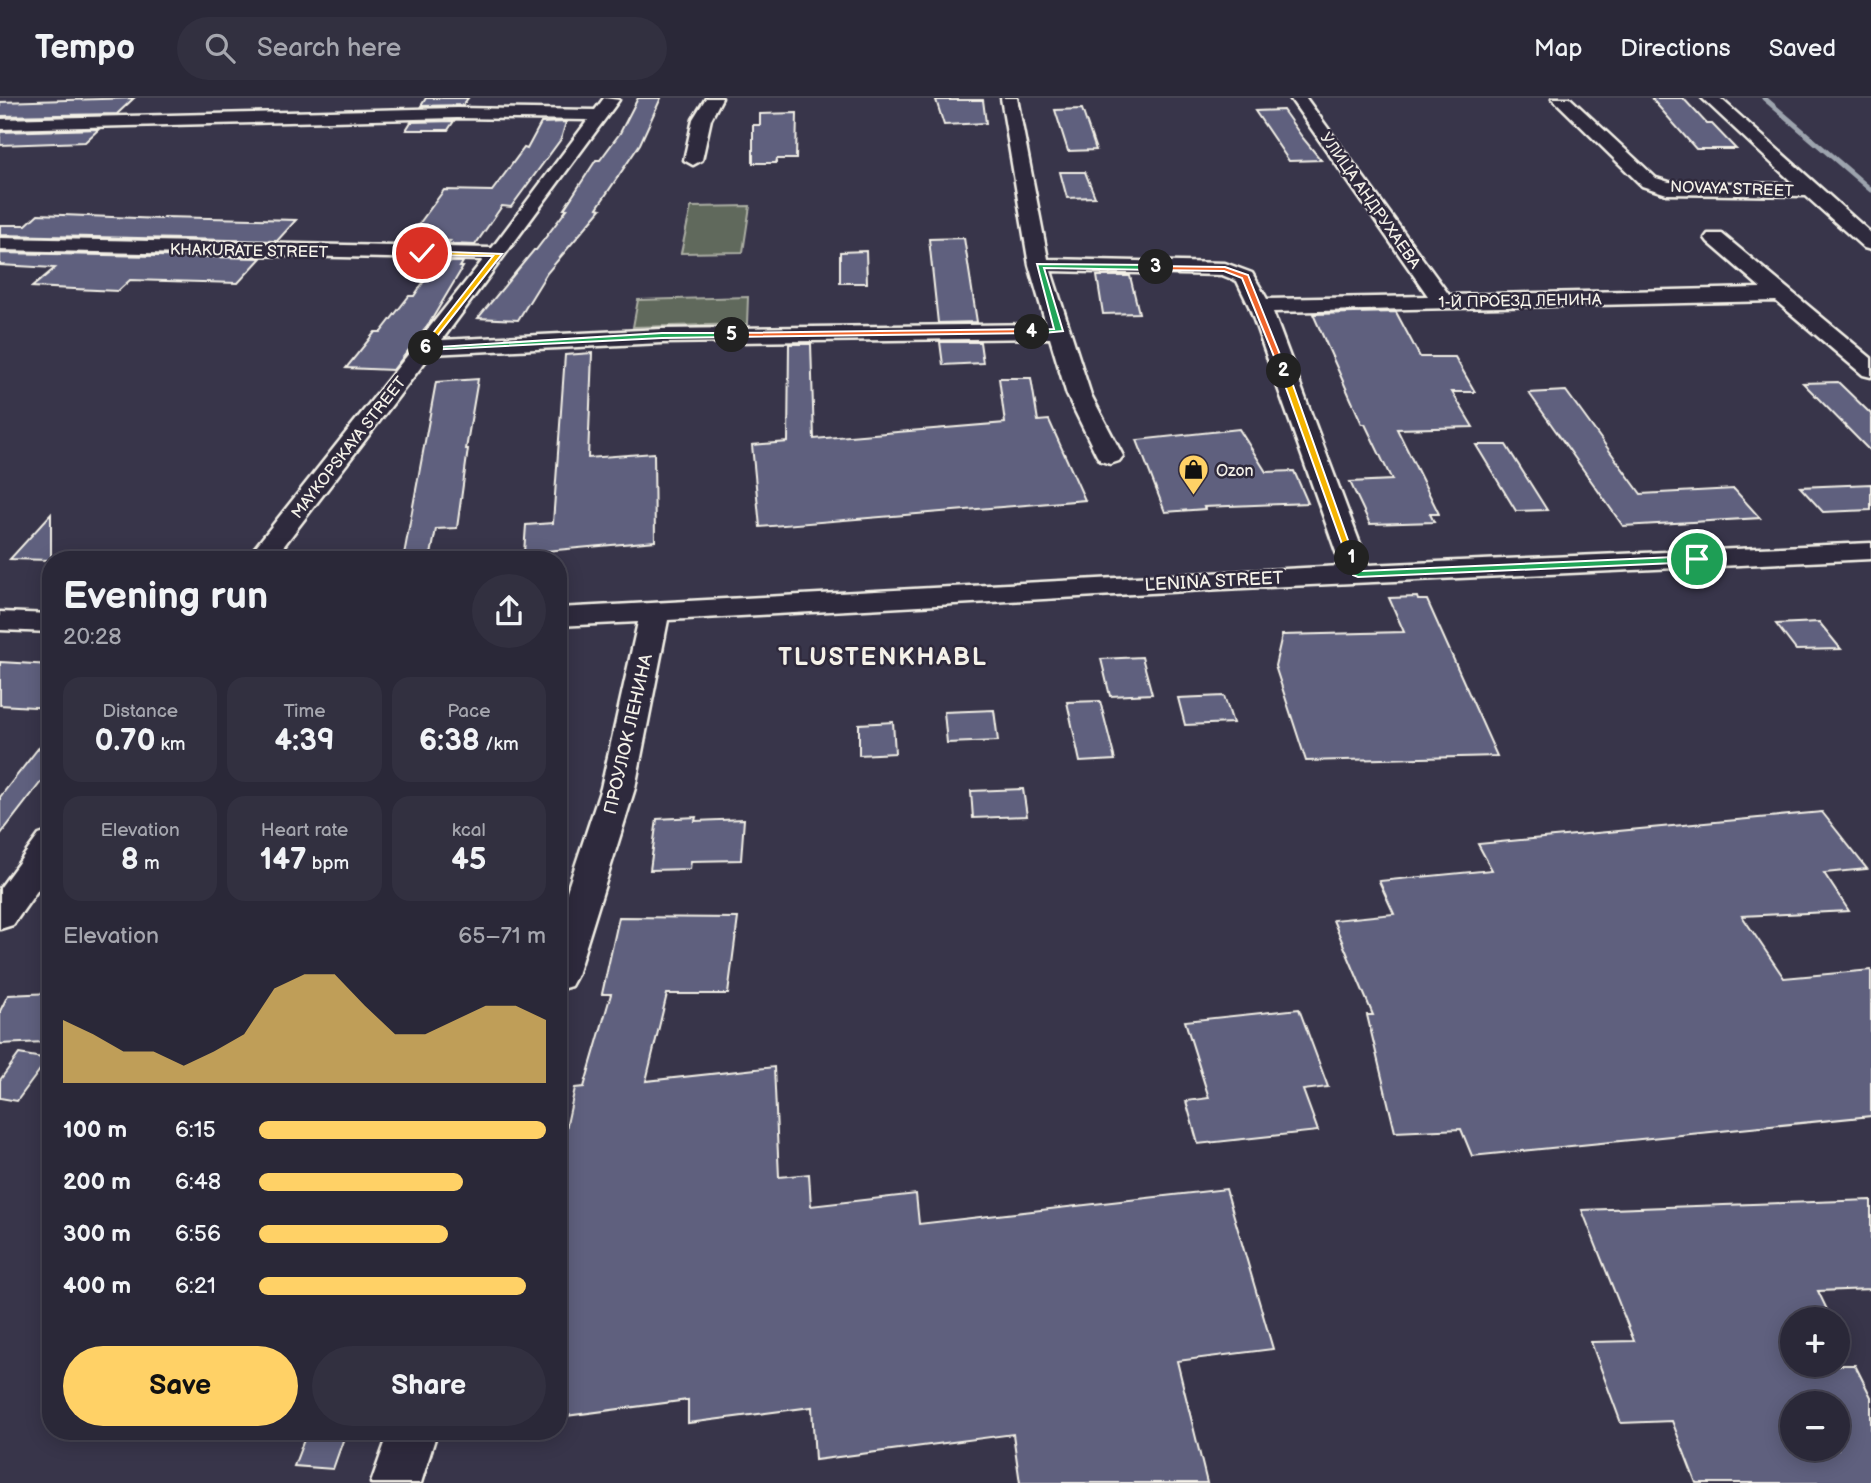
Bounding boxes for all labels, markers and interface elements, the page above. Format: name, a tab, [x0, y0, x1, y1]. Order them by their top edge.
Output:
search box	[177, 17, 667, 80]
text: Tempo	[35, 28, 135, 68]
icon: search	[201, 29, 239, 67]
text: Search here	[257, 33, 401, 64]
text: Map	[1534, 34, 1582, 63]
text: Directions	[1620, 34, 1731, 63]
text: Saved	[1769, 34, 1836, 63]
street label: УЛИЦА АНДРУХАЕВА	[1316, 129, 1424, 273]
street label: NOVAYA STREET	[1670, 178, 1794, 201]
pin	[392, 223, 452, 283]
icon: check	[403, 234, 441, 272]
street label: KHAKURATE STREET	[170, 241, 329, 262]
pin: 3	[1138, 250, 1174, 284]
text: 3	[1150, 255, 1161, 278]
street label: 1-Й ПРОЕЗД ЛЕНИНА	[1438, 291, 1602, 312]
pin: 4	[1014, 314, 1050, 350]
pin: 5	[714, 317, 750, 352]
text: 4	[1026, 320, 1037, 343]
text: 5	[726, 323, 737, 346]
pin: 6	[408, 330, 444, 366]
text: 6	[420, 336, 431, 359]
pin: 2	[1266, 354, 1302, 388]
text: 2	[1278, 359, 1289, 382]
street label: MAYKOPSKAYA STREET	[288, 373, 411, 523]
shop icon: Ozon	[1176, 453, 1210, 497]
place label: Ozon	[1216, 462, 1254, 481]
pin	[1667, 529, 1727, 589]
pin: 1	[1334, 540, 1370, 575]
icon: arrive	[1678, 540, 1716, 578]
text: 1	[1348, 546, 1356, 569]
street label: LENINA STREET	[1144, 567, 1284, 596]
text: Evening run	[63, 574, 268, 619]
button: share	[472, 574, 546, 648]
text: 20:28	[63, 623, 122, 651]
district label: TLUSTENKHABL	[778, 643, 988, 672]
street label: ПРОУЛОК ЛЕНИНА	[600, 652, 657, 816]
text: Distance	[102, 700, 178, 723]
text: Time	[283, 700, 326, 723]
text: Pace	[447, 700, 490, 723]
text: 0.70	[95, 723, 155, 759]
text: 4:39	[275, 723, 334, 759]
text: 6:38	[419, 723, 480, 759]
text: km	[155, 733, 186, 756]
text: /km	[480, 733, 519, 756]
text: Elevation	[101, 819, 180, 842]
text: Heart rate	[261, 819, 348, 842]
text: kcal	[452, 819, 486, 842]
text: 8	[121, 842, 139, 878]
text: 147	[260, 842, 307, 878]
text: 45	[451, 842, 486, 878]
text: m	[139, 852, 160, 875]
text: bpm	[307, 852, 349, 875]
text: Elevation	[63, 922, 159, 950]
text: 65–71 m	[458, 922, 546, 950]
text: 100 m	[63, 1116, 127, 1144]
text: 6:15	[175, 1116, 216, 1144]
text: 200 m	[63, 1168, 131, 1196]
text: 6:48	[175, 1168, 221, 1196]
text: 300 m	[63, 1220, 131, 1248]
text: 6:56	[175, 1220, 221, 1248]
text: 400 m	[63, 1272, 131, 1300]
text: 6:21	[175, 1272, 216, 1300]
map controls	[1780, 1307, 1850, 1461]
button: +	[1780, 1307, 1850, 1377]
button: Save	[63, 1346, 298, 1426]
button: Share	[312, 1346, 546, 1426]
button: −	[1780, 1391, 1850, 1461]

